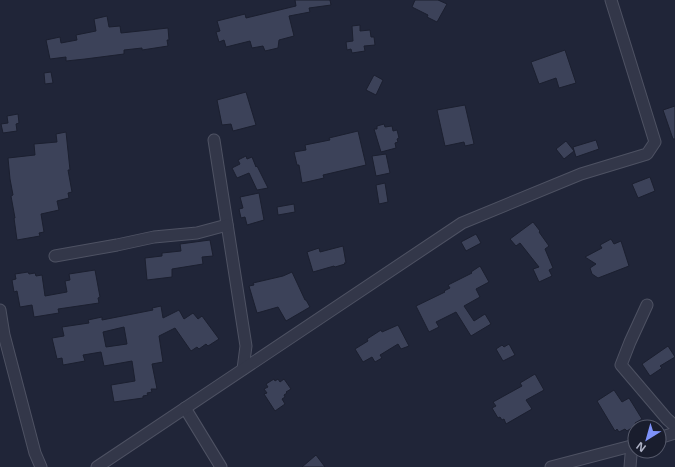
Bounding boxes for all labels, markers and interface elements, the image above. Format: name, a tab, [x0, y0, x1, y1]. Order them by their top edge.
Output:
north arrow	[627, 419, 667, 459]
text: N	[633, 439, 649, 456]

